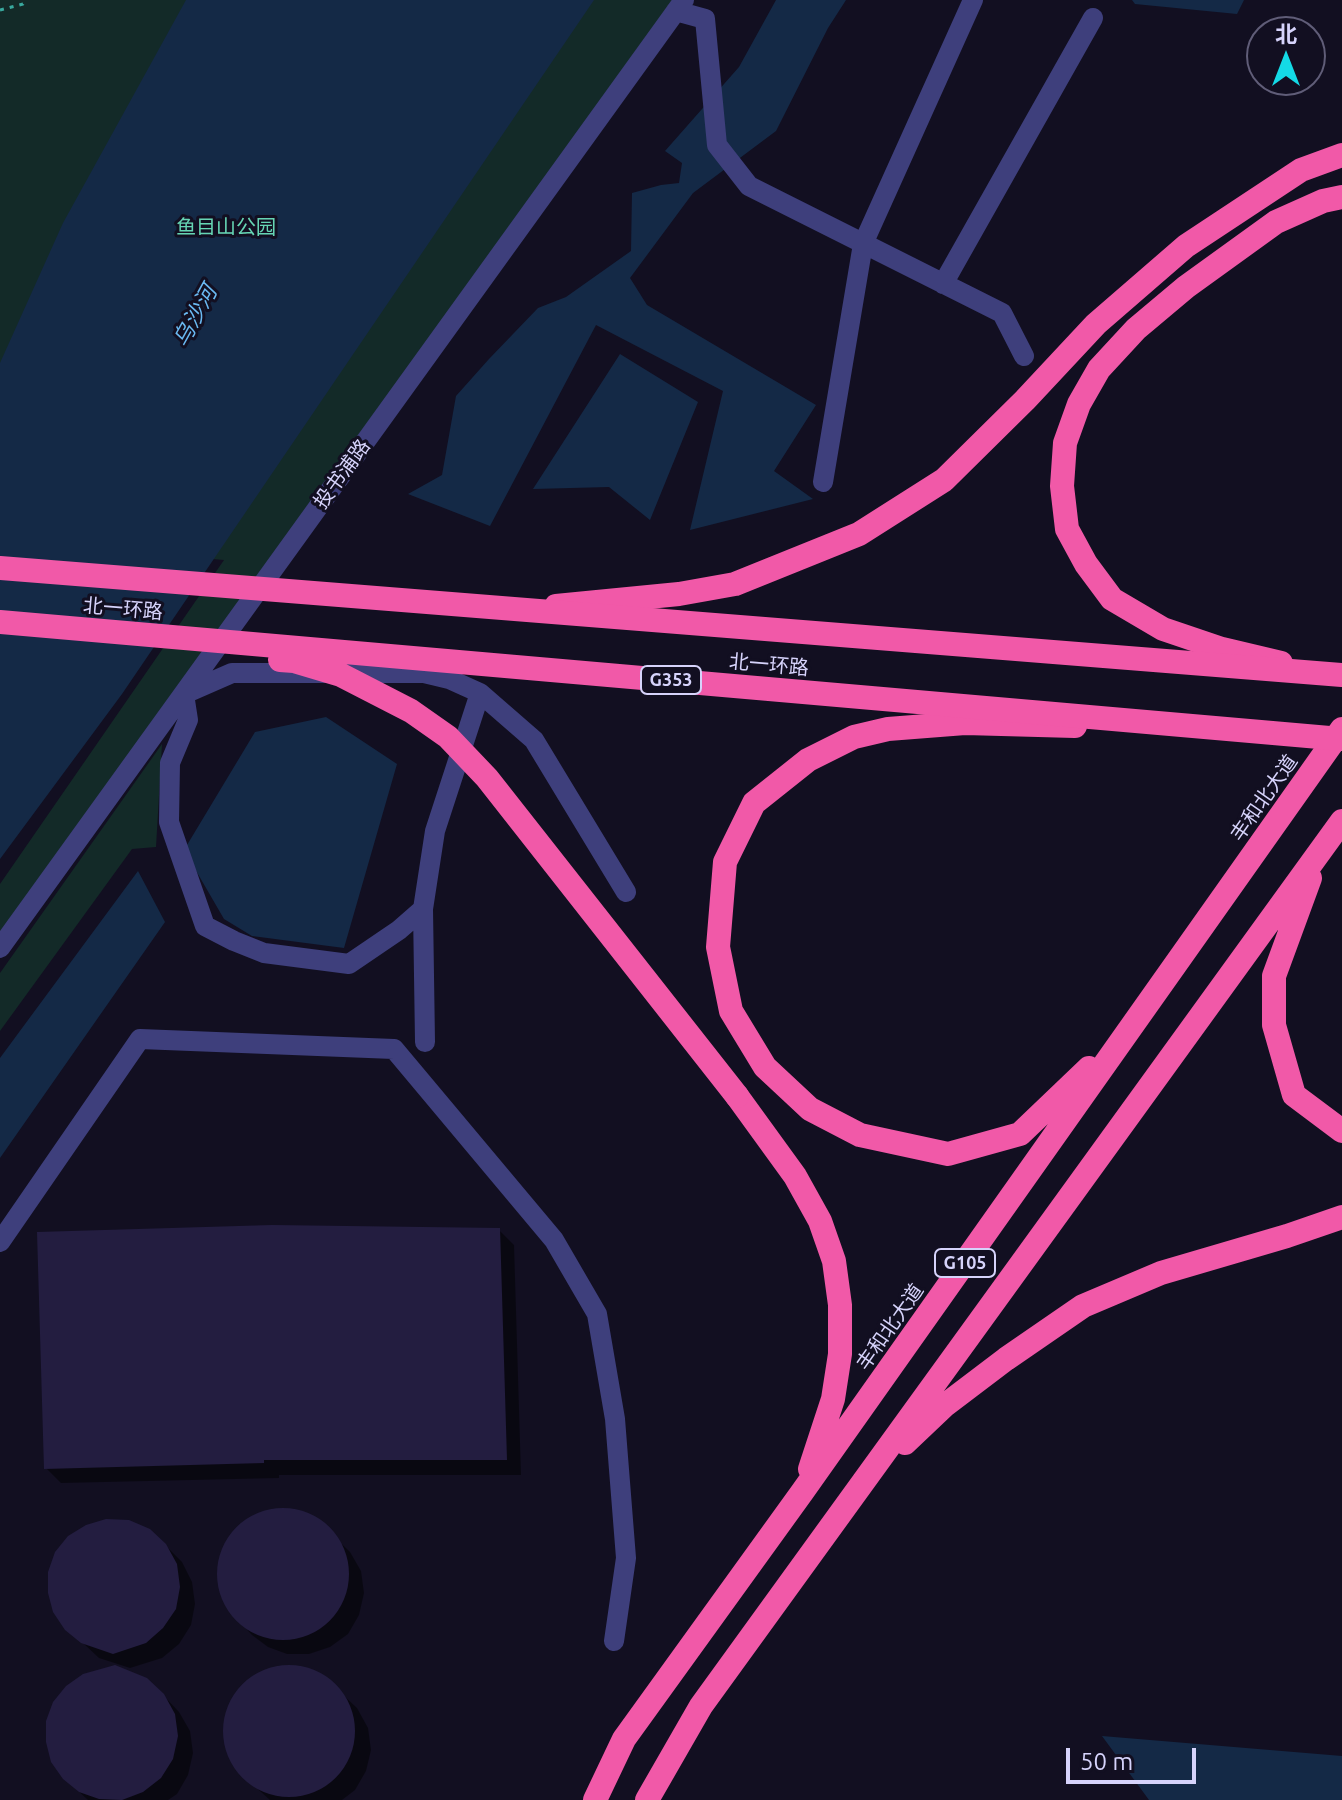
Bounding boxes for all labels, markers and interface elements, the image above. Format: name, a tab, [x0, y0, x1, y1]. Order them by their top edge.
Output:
north arrow	[1246, 16, 1326, 96]
text: 北	[1275, 21, 1297, 46]
park label: 鱼目山公园	[176, 215, 276, 239]
water label: 乌沙河	[167, 281, 223, 351]
street label: 投书浦路	[309, 435, 375, 513]
street label: 北一环路	[82, 594, 164, 624]
street label: 北一环路	[728, 650, 810, 680]
road number: G353	[641, 666, 701, 694]
street label: 丰和北大道	[1225, 750, 1303, 846]
road number: G105	[935, 1249, 995, 1277]
street label: 丰和北大道	[851, 1279, 929, 1375]
scale bar	[1070, 1732, 1200, 1782]
text: 50 m	[1080, 1748, 1133, 1775]

